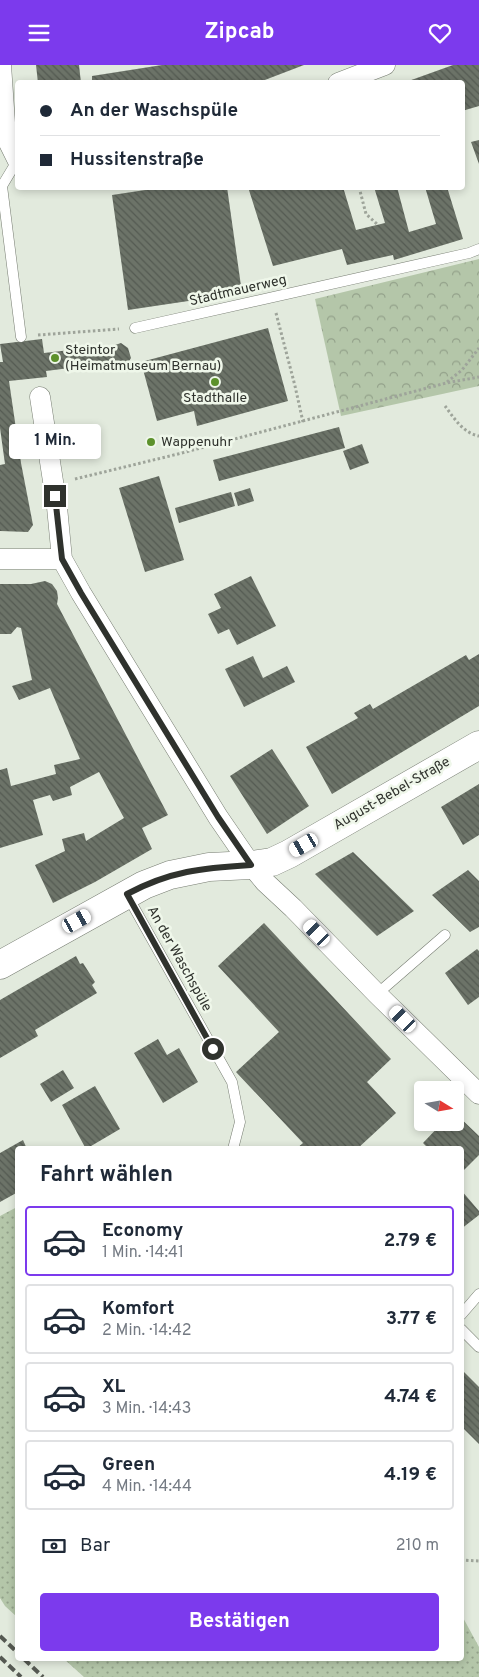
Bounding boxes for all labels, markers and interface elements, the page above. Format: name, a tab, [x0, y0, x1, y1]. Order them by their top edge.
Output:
icon: menu	[25, 19, 53, 47]
text: Zipcab	[205, 19, 274, 46]
icon: heart	[426, 19, 454, 47]
text: An der Waschspüle	[70, 99, 238, 123]
text: Hussitenstraße	[70, 148, 204, 172]
street label: Stadtmauerweg	[188, 272, 288, 310]
place label: Steintor (Heimatmuseum Bernau)	[65, 342, 221, 375]
marker: Steintor (Heimatmuseum Bernau)	[49, 352, 61, 364]
marker: Stadthalle	[209, 376, 221, 388]
place label: Stadthalle	[183, 390, 247, 407]
callout: 1 Min.	[9, 423, 101, 459]
text: 1 Min.	[34, 431, 76, 451]
place label: Wappenuhr	[161, 434, 233, 451]
marker: Wappenuhr	[145, 436, 157, 448]
route end	[44, 485, 66, 507]
street label: August-Bebel-Straße	[331, 754, 453, 834]
car	[287, 831, 320, 859]
street label: An der Waschspüle	[143, 903, 215, 1015]
car	[60, 907, 93, 935]
car	[301, 917, 332, 949]
car	[387, 1003, 418, 1035]
route start	[202, 1038, 224, 1060]
north arrow	[414, 1081, 464, 1131]
map controls	[414, 1081, 464, 1131]
text: Fahrt wählen	[40, 1162, 173, 1189]
icon: car	[42, 1219, 87, 1264]
text: Economy	[102, 1219, 183, 1243]
text: 2.79 €	[384, 1229, 437, 1253]
text: 1 Min. · 14:41	[102, 1243, 184, 1263]
icon: car	[42, 1297, 87, 1342]
text: Komfort	[102, 1297, 174, 1321]
text: 3.77 €	[386, 1307, 437, 1331]
text: 2 Min. · 14:42	[102, 1321, 192, 1341]
icon: car	[42, 1375, 87, 1420]
text: XL	[102, 1375, 125, 1399]
text: 4.74 €	[384, 1385, 437, 1409]
text: 3 Min. · 14:43	[102, 1399, 191, 1419]
icon: car	[42, 1453, 87, 1498]
text: Green	[102, 1453, 155, 1477]
text: 4.19 €	[384, 1463, 437, 1487]
text: 4 Min. · 14:44	[102, 1477, 192, 1497]
icon: cash	[40, 1532, 68, 1560]
text: Bar	[80, 1534, 110, 1558]
text: 210 m	[396, 1536, 439, 1556]
button: Bestätigen	[40, 1593, 439, 1651]

